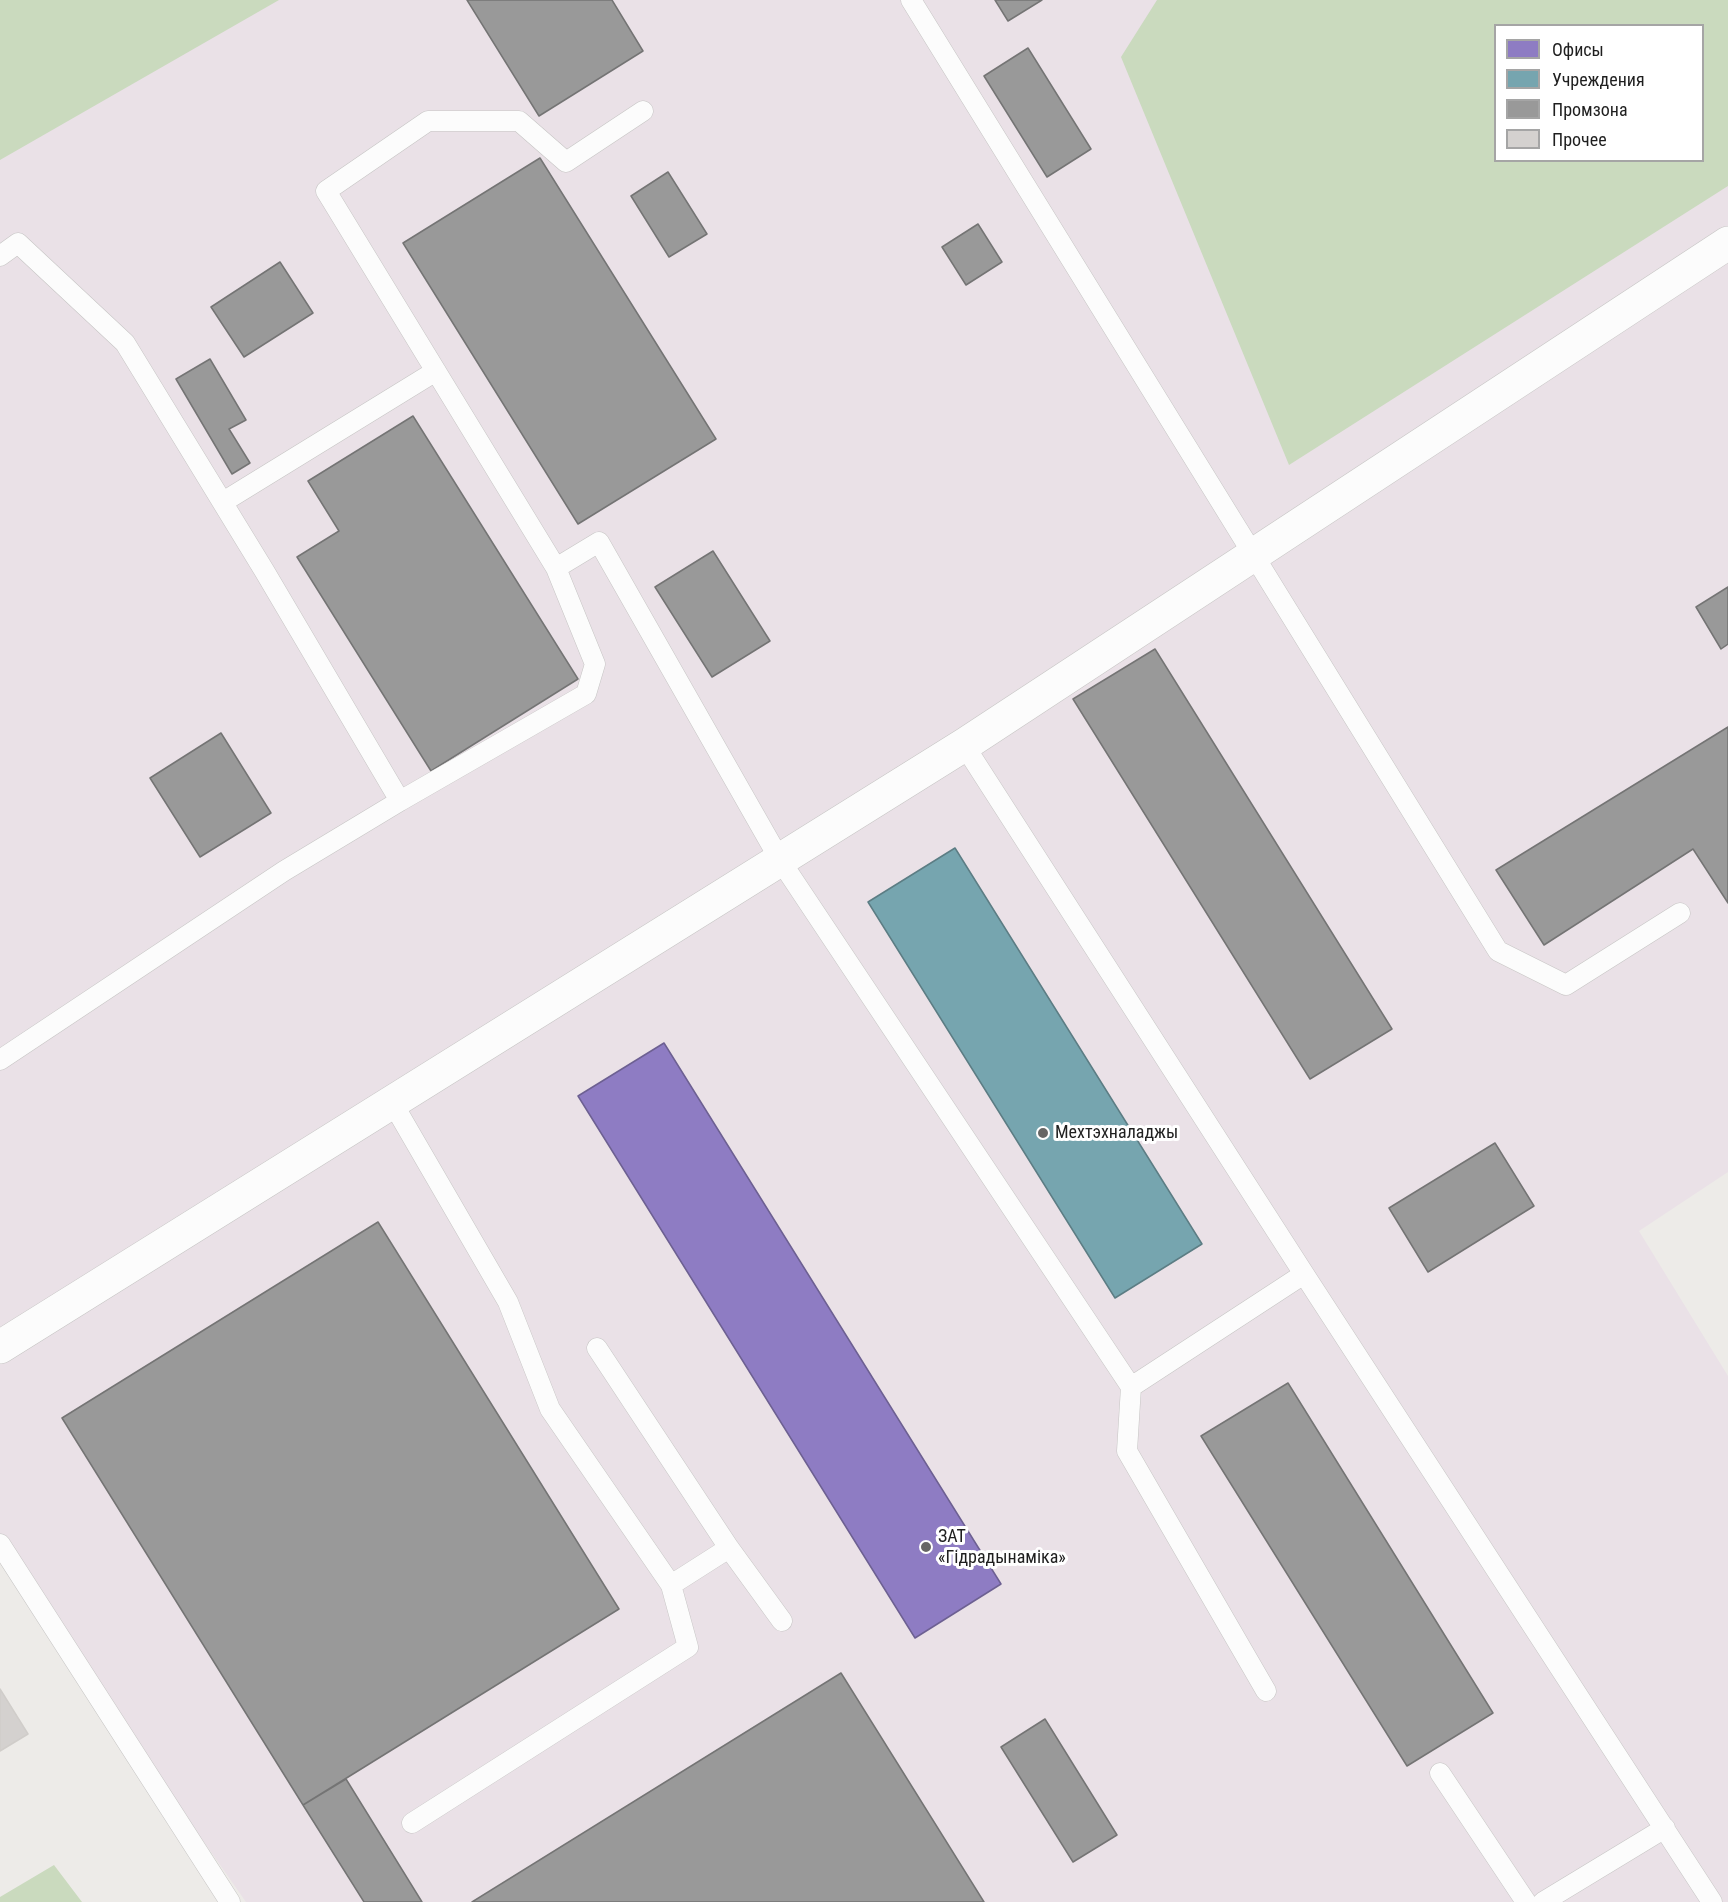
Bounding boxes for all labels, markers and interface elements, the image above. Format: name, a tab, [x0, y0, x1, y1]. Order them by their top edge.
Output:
legend	[1494, 24, 1704, 162]
text: Офисы	[1552, 39, 1604, 60]
text: Учреждения	[1552, 69, 1645, 90]
text: Промзона	[1552, 99, 1628, 120]
text: Прочее	[1552, 129, 1607, 150]
place label: Мехтэхналаджы	[1055, 1122, 1178, 1144]
marker: Мехтэхналаджы	[1036, 1126, 1050, 1140]
place label: ЗАТ «Гідрадынаміка»	[938, 1526, 1066, 1568]
marker: ЗАТ «Гідрадынаміка»	[919, 1540, 933, 1554]

